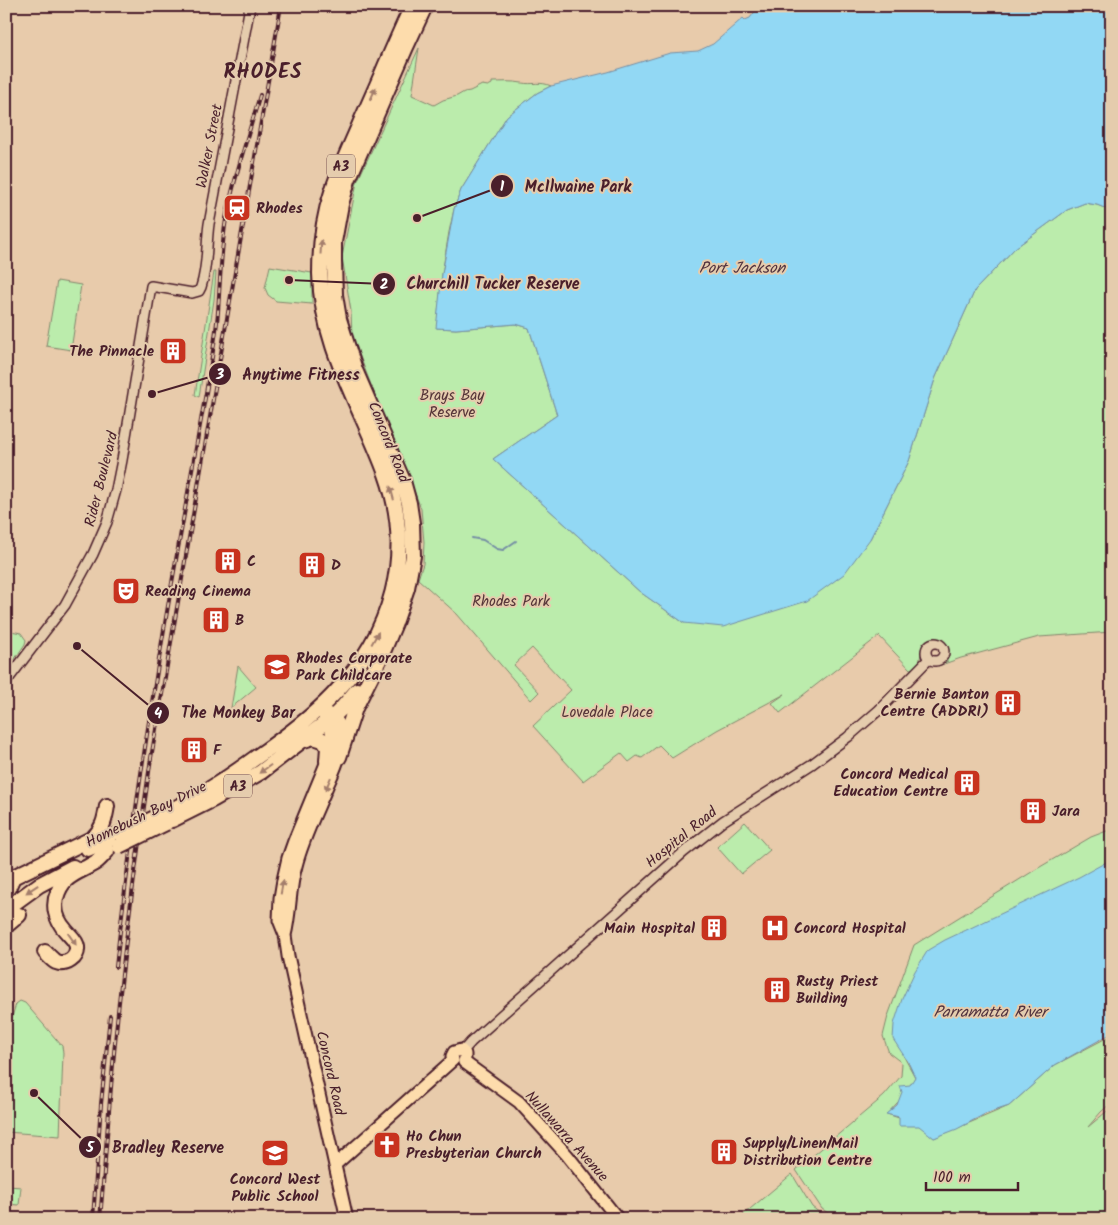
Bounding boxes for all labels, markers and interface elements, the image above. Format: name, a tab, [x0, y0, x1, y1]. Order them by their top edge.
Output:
district label: RHODES	[224, 57, 302, 89]
one-way arrow	[370, 87, 378, 101]
street label: Walker Street	[190, 102, 230, 190]
road number: A3	[327, 154, 355, 178]
callout: McIlwaine Park	[489, 170, 641, 201]
text: 1	[500, 175, 505, 199]
text: McIlwaine Park	[525, 175, 632, 200]
station icon: Rhodes	[222, 193, 252, 223]
place label: Rhodes	[256, 197, 303, 221]
one-way arrow	[317, 239, 325, 255]
water label: Port Jackson	[699, 256, 786, 281]
callout: Churchill Tucker Reserve	[371, 268, 590, 299]
text: Churchill Tucker Reserve	[406, 272, 580, 297]
text: 2	[380, 273, 389, 297]
building icon: The Pinnacle	[158, 336, 188, 366]
place label: The Pinnacle	[69, 340, 155, 364]
callout: Anytime Fitness	[207, 358, 370, 389]
text: 3	[215, 363, 224, 387]
text: Anytime Fitness	[242, 363, 360, 388]
park label: Brays Bay Reserve	[420, 384, 485, 425]
street label: Concord Road	[361, 398, 415, 487]
street label: Rider Boulevard	[79, 429, 126, 529]
one-way arrow	[387, 486, 395, 501]
building icon: C	[213, 546, 243, 576]
place label: C	[247, 550, 256, 574]
building icon: D	[297, 550, 327, 580]
place label: D	[331, 554, 341, 578]
theatre icon: Reading Cinema	[111, 576, 141, 606]
place label: Reading Cinema	[145, 580, 251, 604]
park label: Rhodes Park	[472, 590, 551, 614]
building icon: B	[201, 605, 231, 635]
place label: B	[235, 609, 244, 633]
one-way arrow	[370, 632, 379, 645]
place label: Rhodes Corporate Park Childcare	[296, 647, 413, 688]
school or university icon: Rhodes Corporate Park Childcare	[262, 652, 292, 682]
place label: Bernie Banton Centre (ADDRI)	[881, 683, 989, 724]
building icon: Bernie Banton Centre (ADDRI)	[993, 688, 1023, 718]
callout: The Monkey Bar	[146, 697, 305, 728]
text: The Monkey Bar	[181, 701, 296, 726]
park label: Lovedale Place	[561, 701, 653, 725]
text: 4	[154, 702, 162, 726]
building icon: F	[179, 735, 209, 765]
place label: F	[213, 739, 222, 763]
place label: Concord Medical Education Centre	[833, 763, 949, 804]
one-way arrow	[258, 764, 271, 774]
building icon: Concord Medical Education Centre	[952, 768, 982, 798]
road number: A3	[224, 774, 252, 798]
street label: Homebush Bay Drive	[82, 775, 211, 855]
one-way arrow	[324, 777, 332, 791]
building icon: Jara	[1018, 796, 1048, 826]
place label: Jara	[1052, 800, 1080, 824]
street label: Hospital Road	[640, 801, 723, 874]
one-way arrow	[278, 879, 286, 895]
one-way arrow	[25, 884, 39, 894]
building icon: Main Hospital	[699, 913, 729, 943]
hospital icon: Concord Hospital	[760, 913, 790, 943]
place label: Main Hospital	[604, 917, 695, 941]
place label: Concord Hospital	[794, 917, 906, 941]
one-way arrow	[67, 932, 77, 946]
place label: Rusty Priest Building	[796, 970, 879, 1011]
building icon: Rusty Priest Building	[762, 975, 792, 1005]
water label: Parramatta River	[933, 1000, 1050, 1025]
street label: Concord Road	[309, 1029, 351, 1118]
street label: Nullawarra Avenue	[519, 1086, 614, 1188]
place label: Ho Chun Presbyterian Church	[406, 1125, 542, 1166]
church icon: Ho Chun Presbyterian Church	[372, 1130, 402, 1160]
callout: Bradley Reserve	[77, 1132, 234, 1163]
place label: Supply/Linen/Mail Distribution Centre	[743, 1132, 872, 1173]
text: 5	[85, 1136, 95, 1160]
text: Bradley Reserve	[112, 1136, 224, 1161]
building icon: Supply/Linen/Mail Distribution Centre	[709, 1137, 739, 1167]
school or university icon: Concord West Public School	[260, 1138, 290, 1168]
scale bar	[926, 1160, 1018, 1192]
text: 100 m	[933, 1166, 971, 1190]
place label: Concord West Public School	[230, 1168, 321, 1209]

